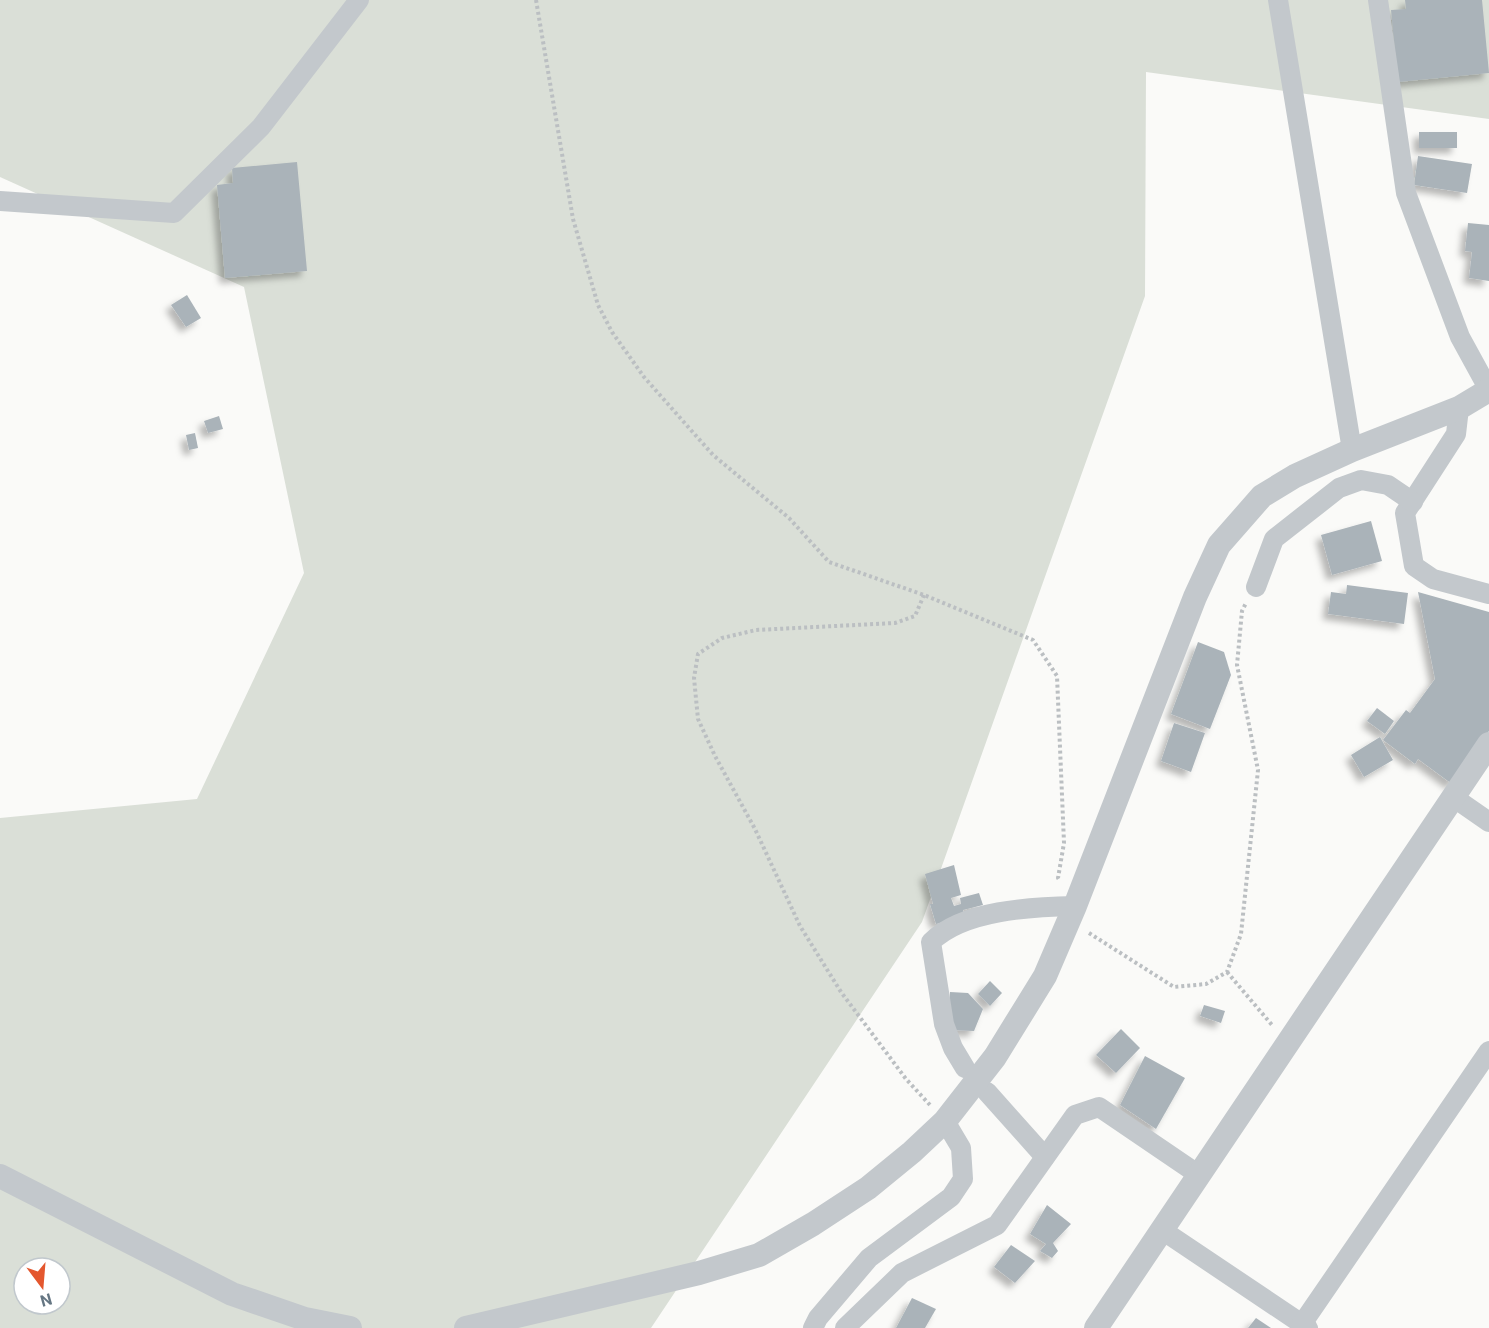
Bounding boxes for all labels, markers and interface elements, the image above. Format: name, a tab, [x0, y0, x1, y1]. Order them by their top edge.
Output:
north arrow	[12, 1256, 72, 1316]
text: N	[38, 1289, 54, 1311]

